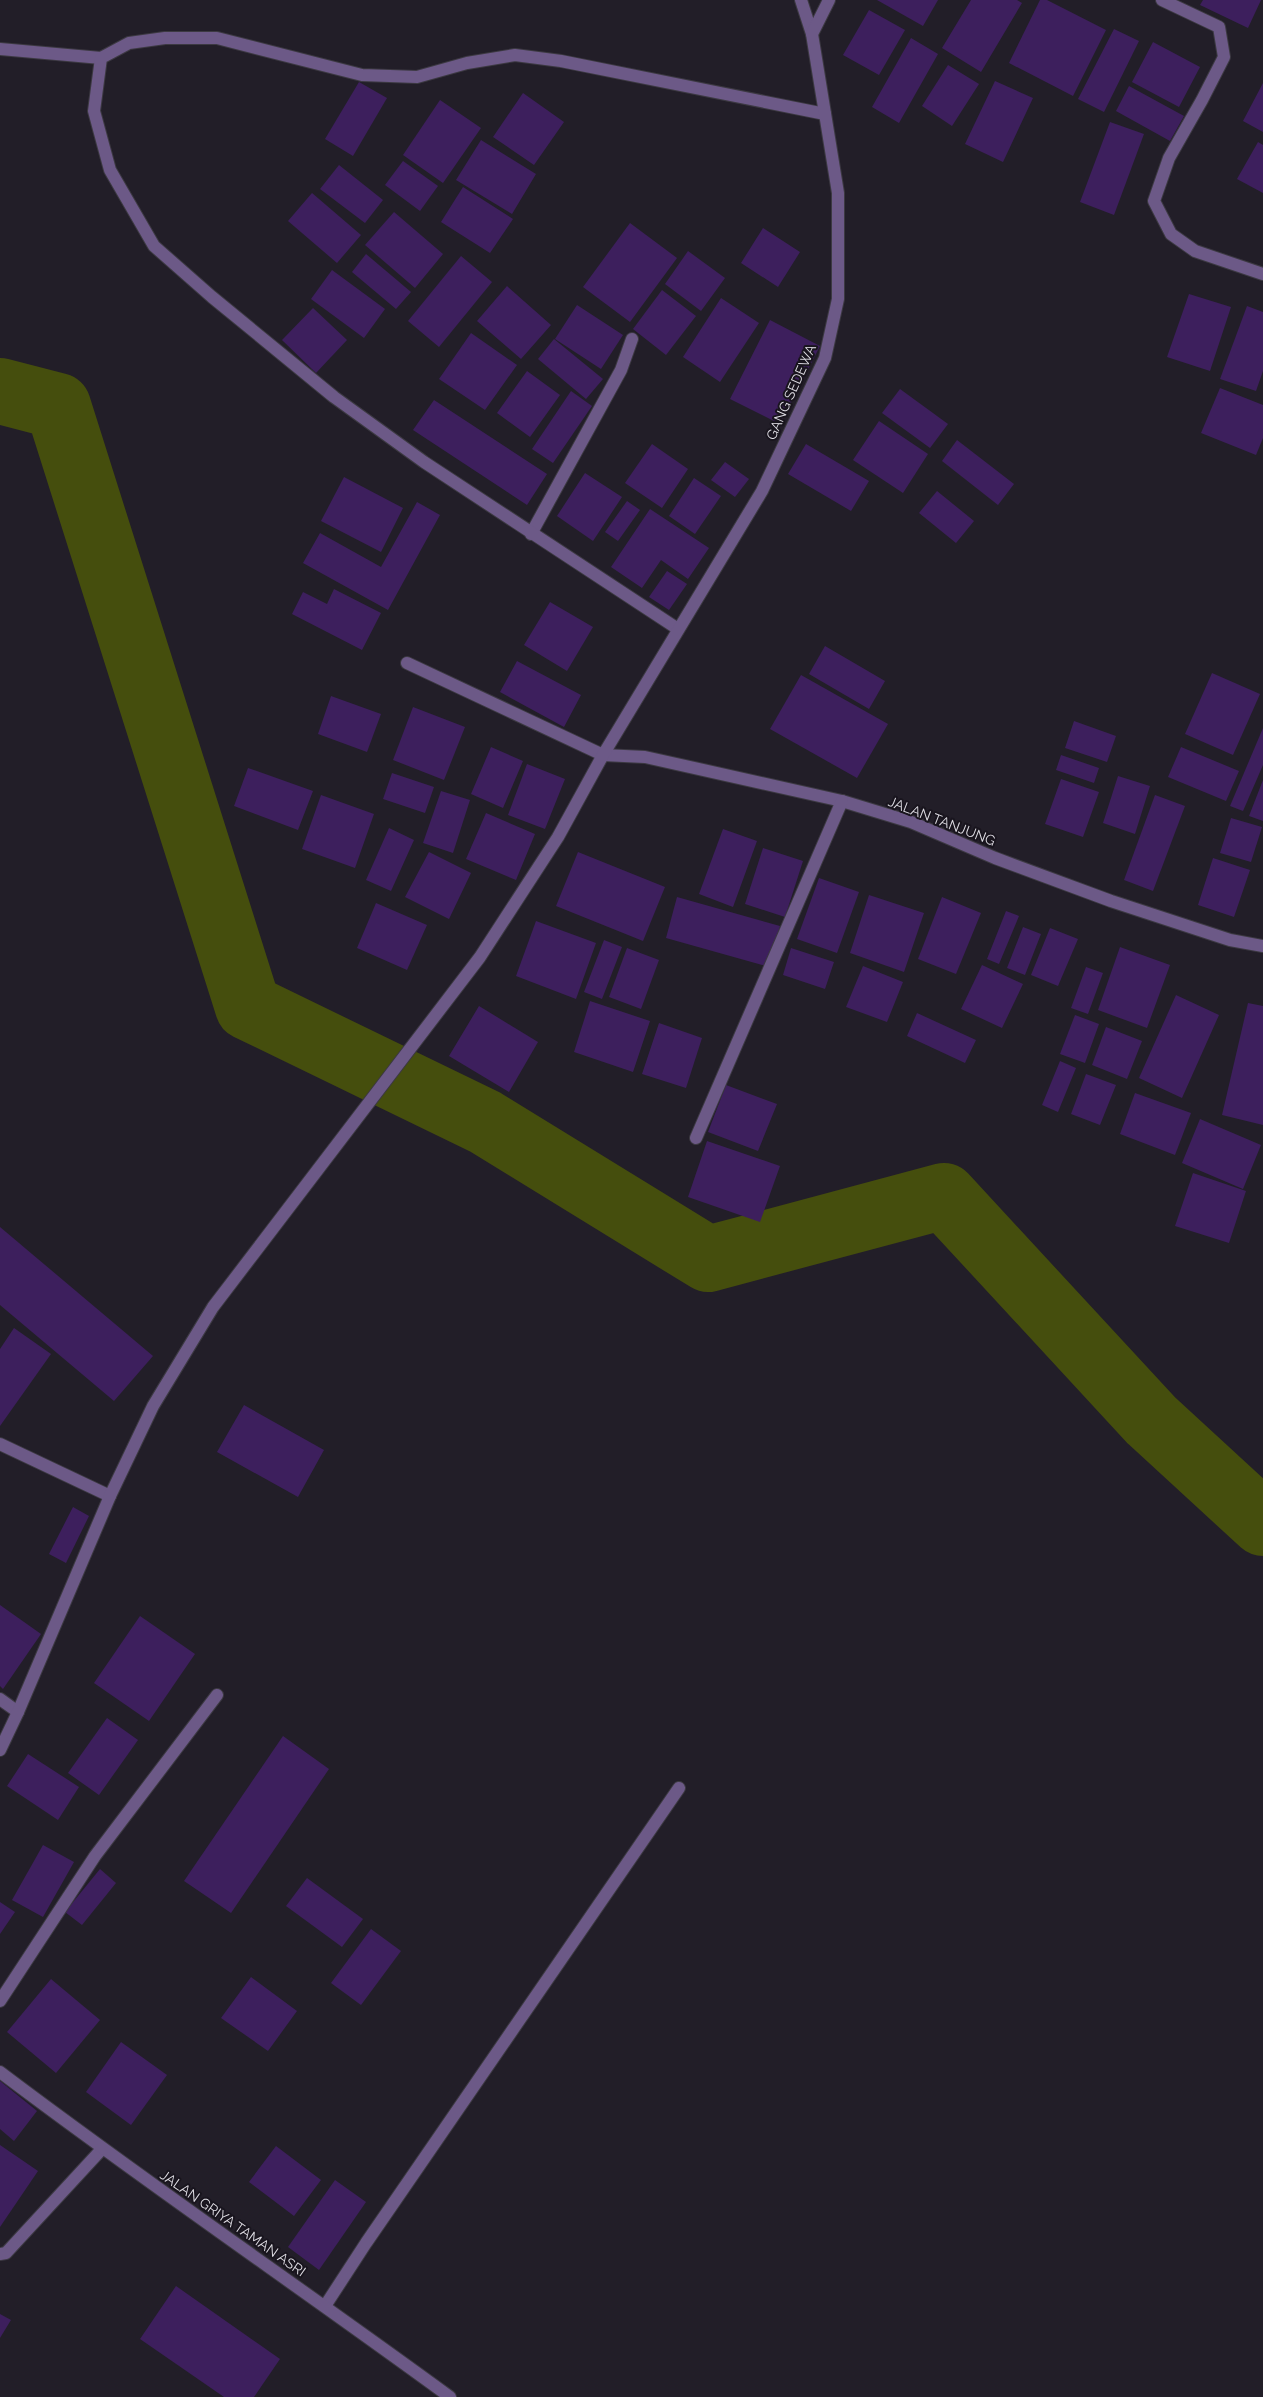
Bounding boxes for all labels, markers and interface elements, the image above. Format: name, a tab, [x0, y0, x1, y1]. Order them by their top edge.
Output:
street label: GANG SEDEWA	[763, 341, 819, 442]
street label: JALAN TANJUNG	[886, 793, 998, 849]
street label: JALAN GRIYA TAMAN ASRI	[157, 2167, 309, 2279]

